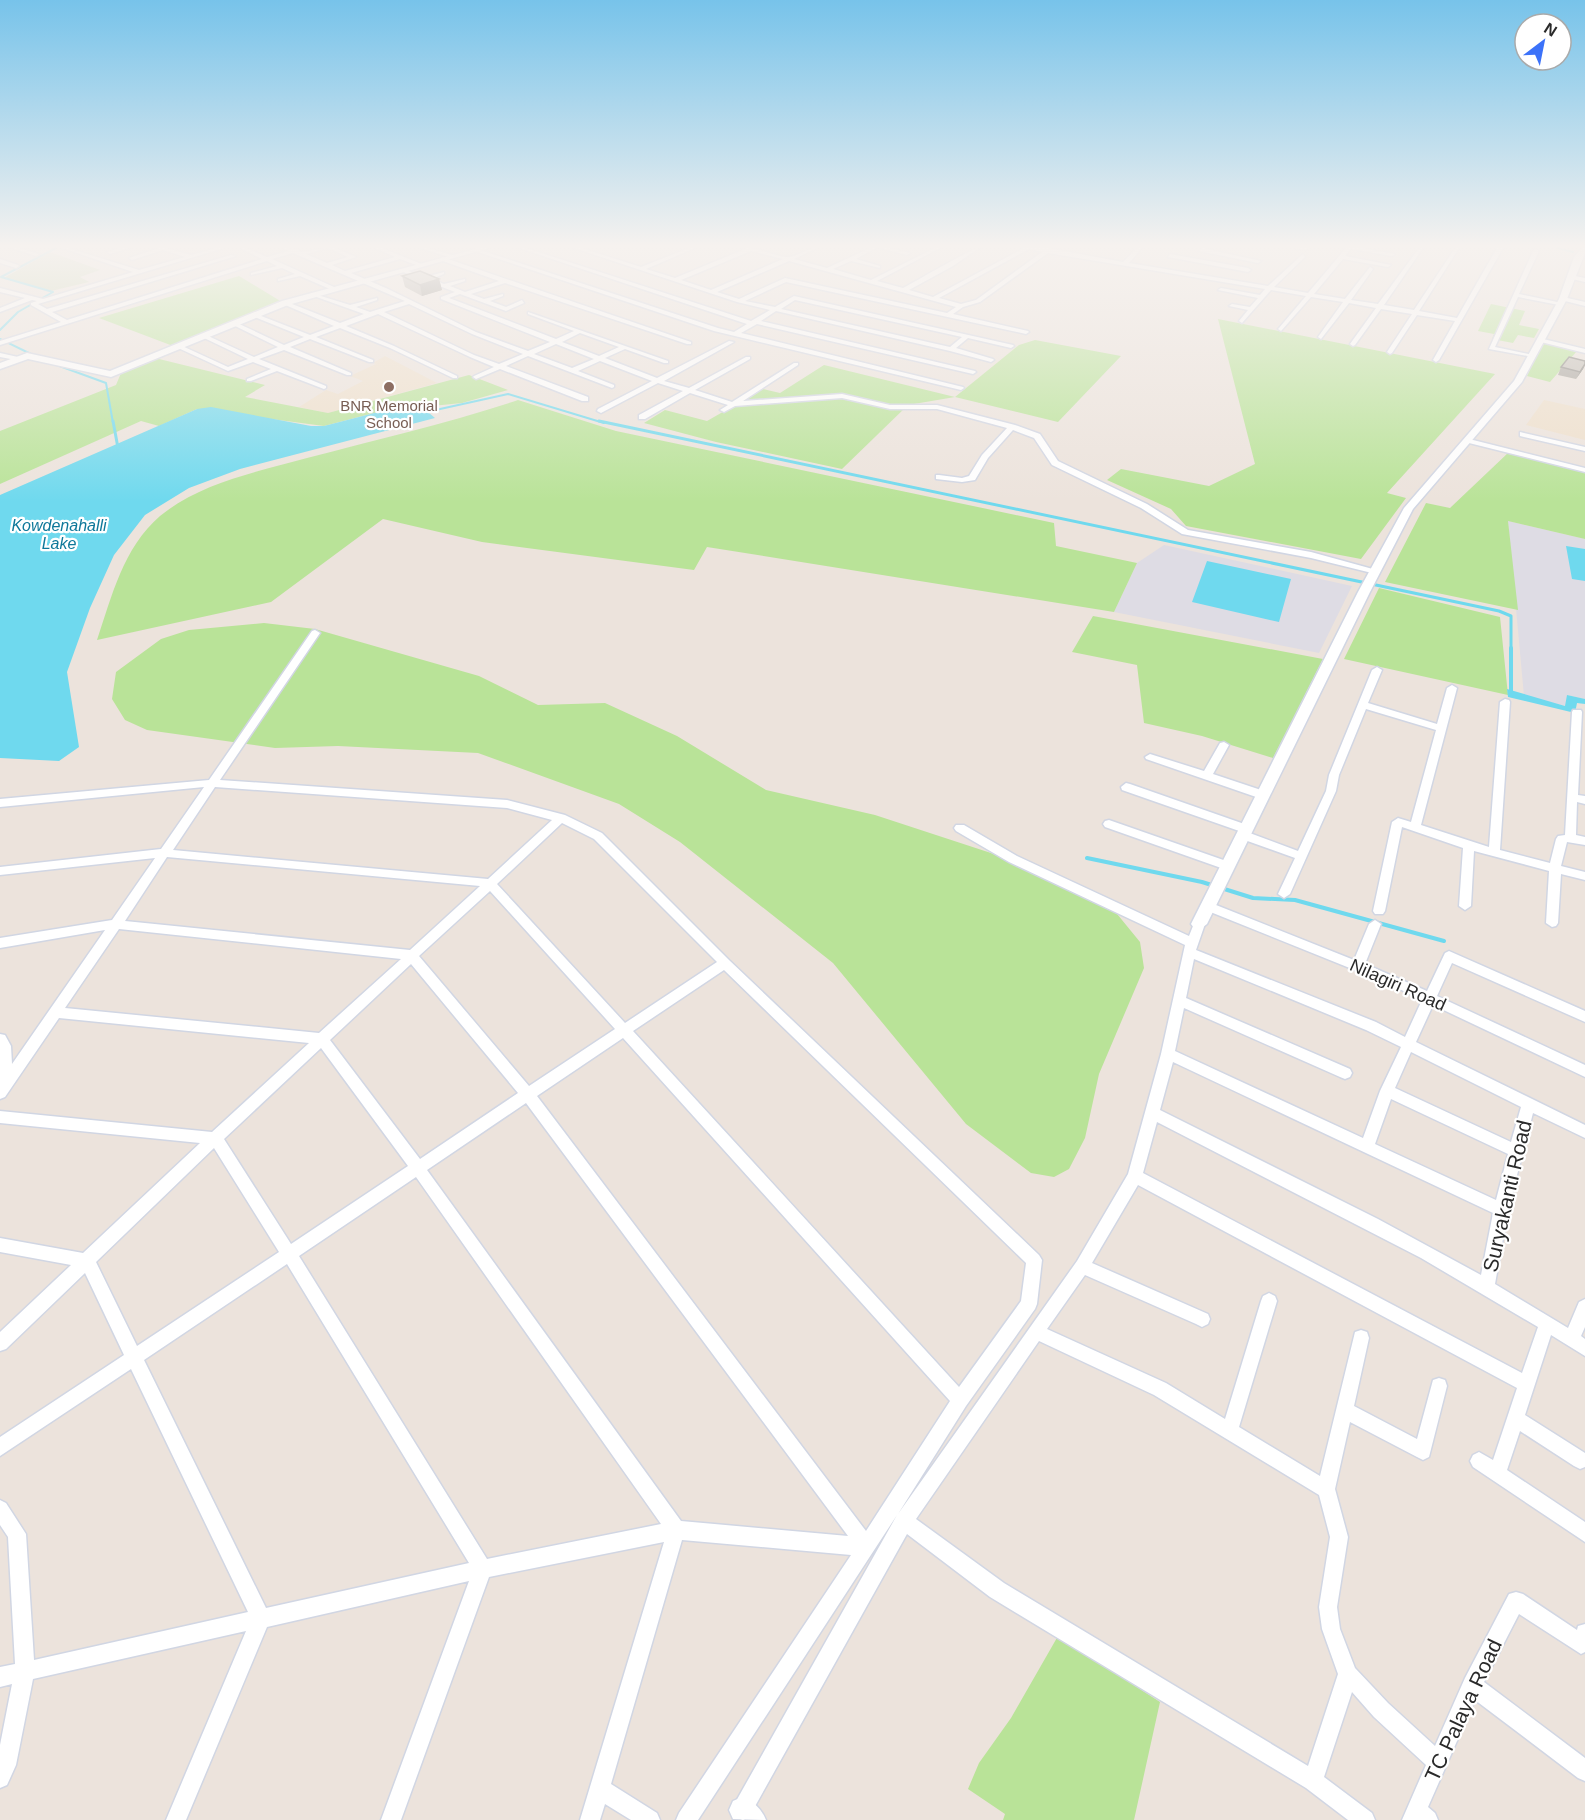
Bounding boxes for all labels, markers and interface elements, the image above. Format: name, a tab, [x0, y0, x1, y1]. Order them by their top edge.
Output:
north arrow	[1513, 12, 1573, 72]
text: N	[1541, 19, 1560, 40]
marker: BNR Memorial School	[382, 380, 396, 394]
place label: BNR Memorial School	[340, 397, 438, 431]
water label: Kowdenahalli Lake	[11, 517, 107, 552]
street label: Nilagiri Road	[1347, 955, 1449, 1015]
street label: Suryakanti Road	[1478, 1118, 1536, 1274]
street label: TC Palaya Road	[1420, 1635, 1506, 1785]

